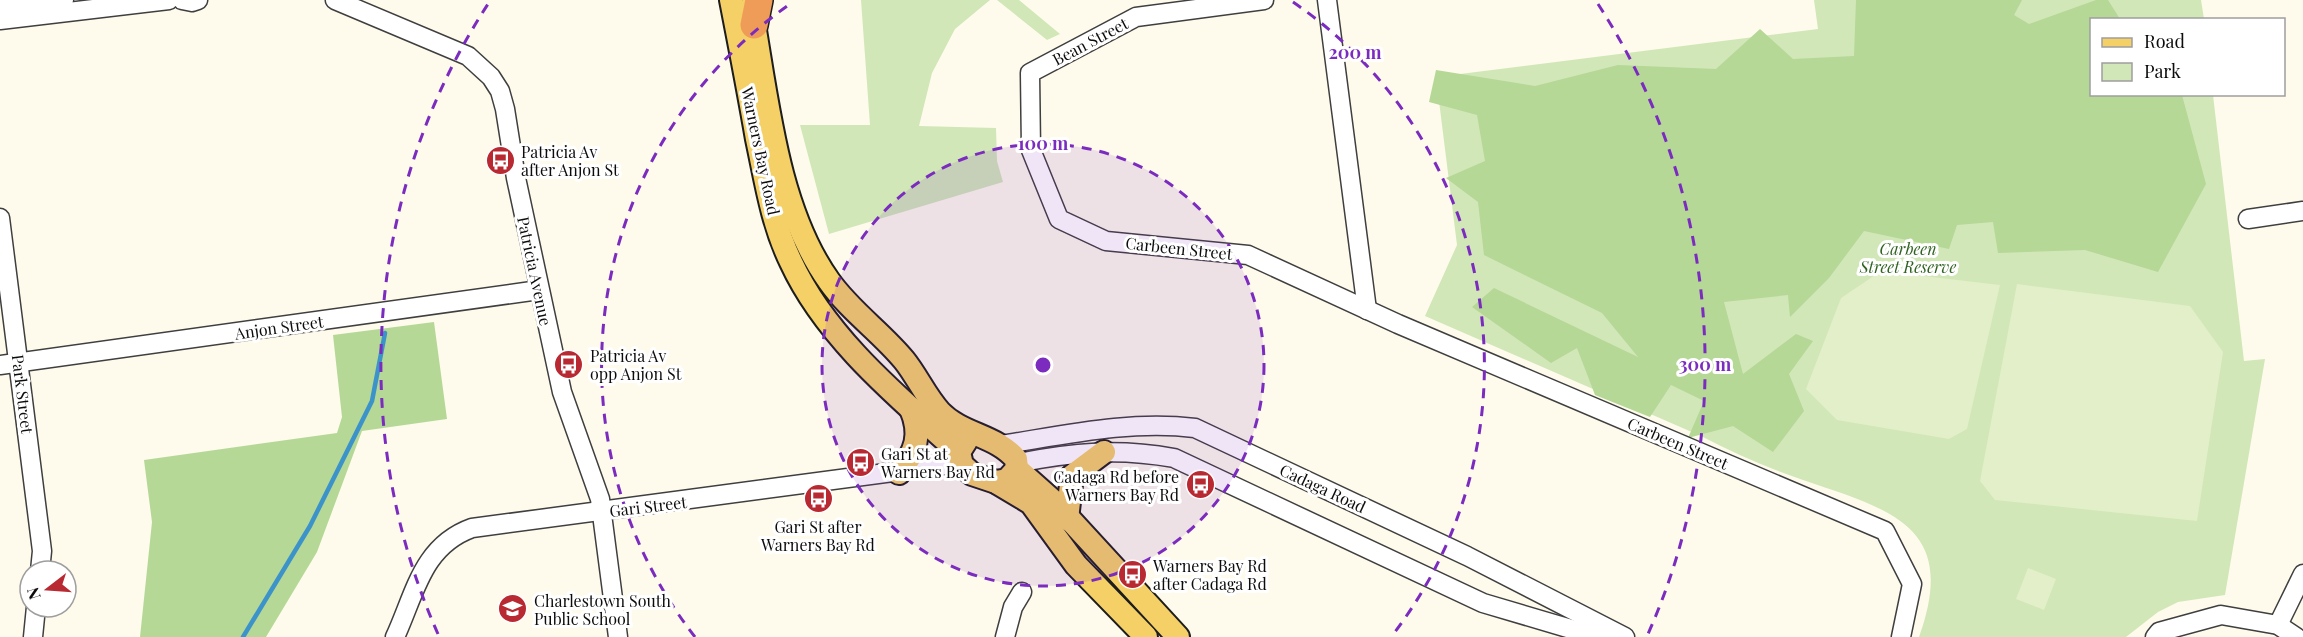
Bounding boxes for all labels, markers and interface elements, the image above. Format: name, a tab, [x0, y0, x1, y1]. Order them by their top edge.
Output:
street label: Bean Street	[1049, 12, 1132, 70]
legend	[2090, 18, 2285, 96]
text: Road	[2144, 29, 2185, 53]
text: 200 m	[1328, 40, 1382, 64]
text: Park	[2144, 59, 2181, 83]
street label: Warners Bay Road	[737, 84, 785, 217]
text: 100 m	[1018, 131, 1069, 155]
place label: Patricia Av after Anjon St	[521, 141, 619, 180]
bus stop icon: Patricia Av after Anjon St	[484, 144, 516, 176]
street label: Patricia Avenue	[513, 214, 557, 328]
street label: Carbeen Street	[1124, 232, 1234, 264]
park label: Carbeen Street Reserve	[1859, 238, 1956, 277]
street label: Anjon Street	[232, 310, 325, 344]
place label: Patricia Av opp Anjon St	[590, 345, 682, 384]
bus stop icon: Patricia Av opp Anjon St	[553, 348, 585, 380]
text: 300 m	[1679, 352, 1732, 376]
street label: Park Street	[8, 353, 38, 435]
centre of rings	[1033, 355, 1053, 375]
street label: Carbeen Street	[1624, 412, 1732, 474]
place label: Gari St at Warners Bay Rd	[880, 443, 995, 482]
bus stop icon: Gari St at Warners Bay Rd	[844, 446, 876, 478]
street label: Cadaga Road	[1277, 459, 1369, 517]
place label: Cadaga Rd before Warners Bay Rd	[1053, 466, 1179, 505]
bus stop icon: Cadaga Rd before Warners Bay Rd	[1184, 469, 1216, 501]
bus stop icon: Gari St after Warners Bay Rd	[802, 482, 834, 514]
street label: Gari Street	[608, 491, 688, 521]
place label: Gari St after Warners Bay Rd	[760, 516, 875, 555]
place label: Warners Bay Rd after Cadaga Rd	[1152, 555, 1267, 594]
bus stop icon: Warners Bay Rd after Cadaga Rd	[1116, 558, 1148, 590]
north arrow	[18, 559, 78, 619]
text: N	[21, 585, 45, 602]
place label: Charlestown South Public School	[534, 590, 671, 629]
school or university icon: Charlestown South Public School	[497, 593, 529, 625]

